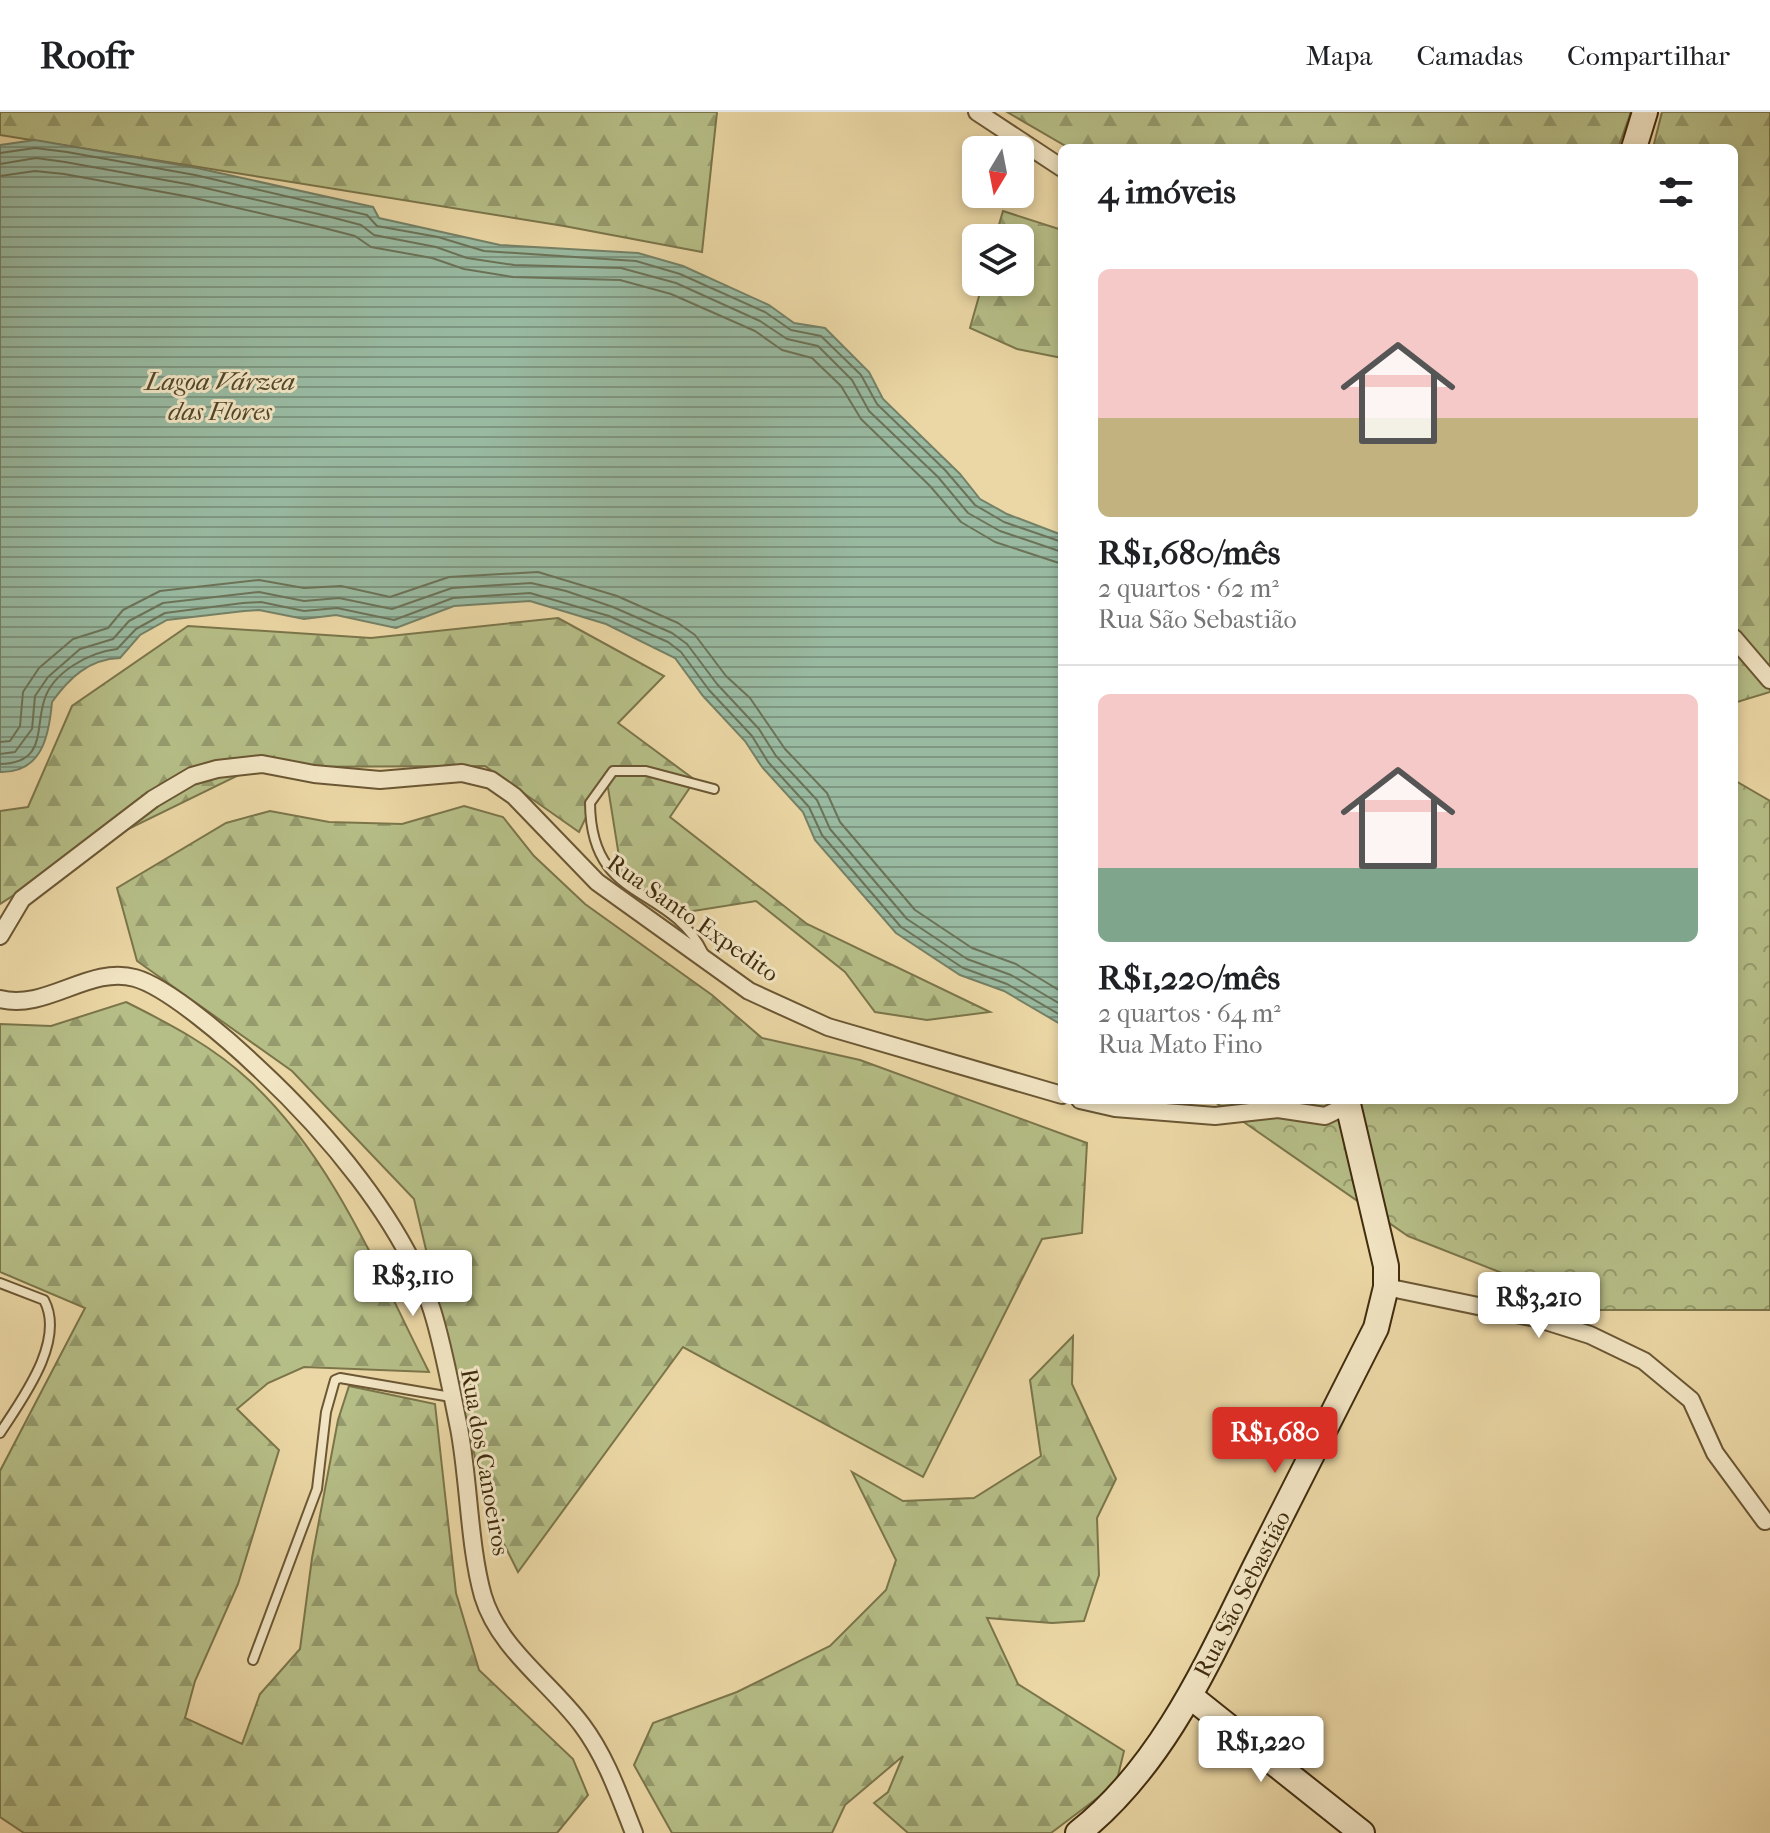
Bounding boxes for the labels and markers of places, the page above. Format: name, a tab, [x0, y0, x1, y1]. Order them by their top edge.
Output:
pin: R$3,110	[339, 1250, 487, 1318]
pin: R$3,210	[1465, 1272, 1613, 1340]
pin: R$1,680	[1201, 1407, 1349, 1475]
pin: R$1,220	[1187, 1716, 1335, 1784]

